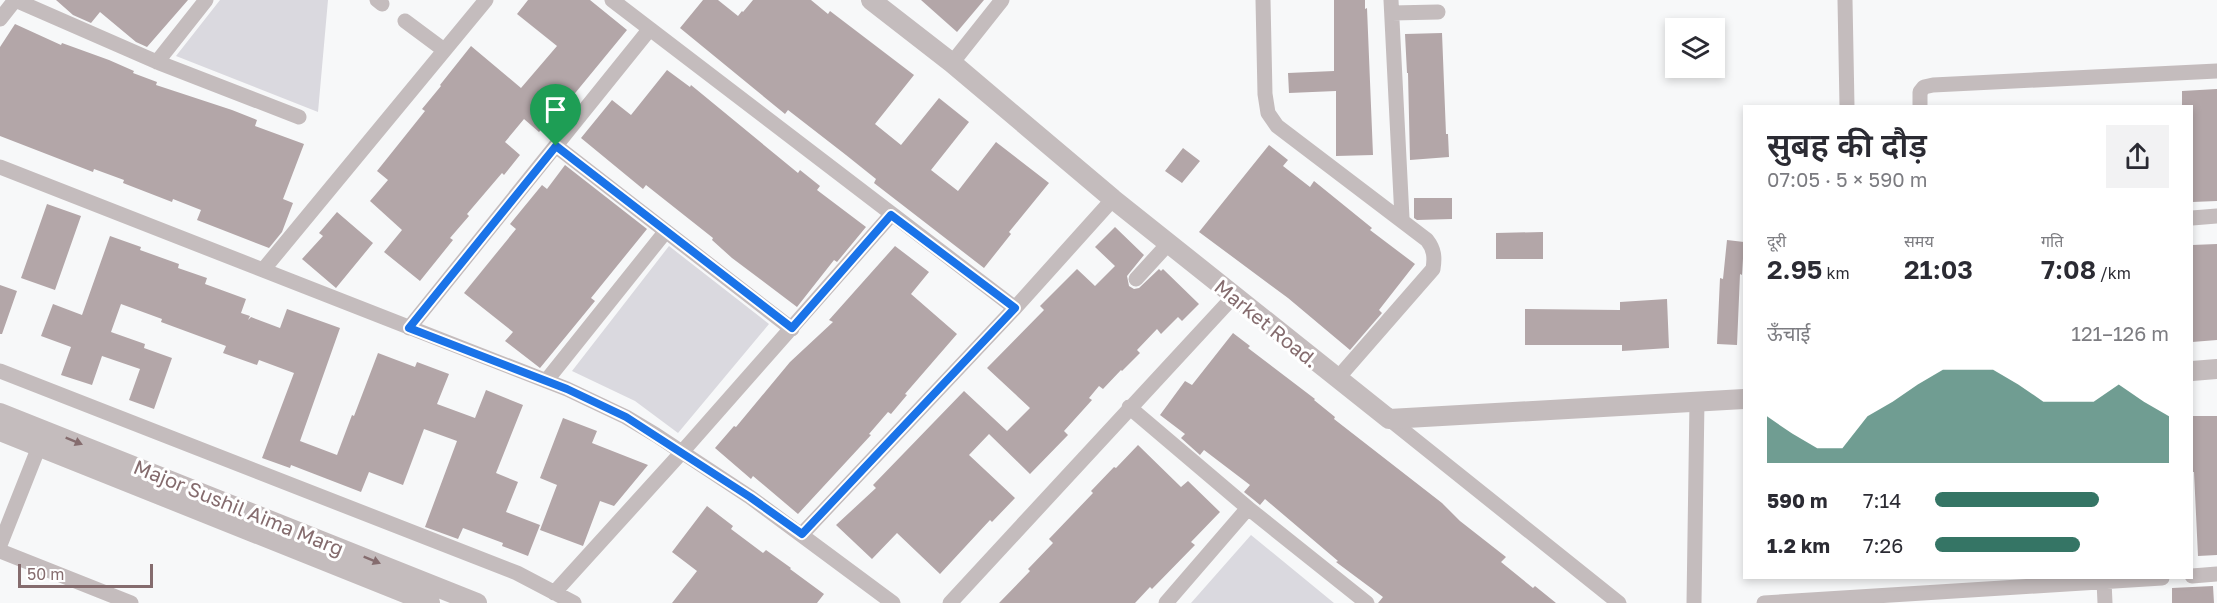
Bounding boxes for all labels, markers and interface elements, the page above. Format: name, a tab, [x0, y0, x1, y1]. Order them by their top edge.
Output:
map controls	[1665, 18, 1725, 78]
button: layers	[1665, 18, 1725, 78]
pin	[530, 84, 581, 146]
icon: arrive	[539, 93, 572, 126]
text: सुबह की दौड़	[1767, 125, 1927, 164]
button: share	[2106, 125, 2169, 188]
text: 07:05 · 5 × 590 m	[1767, 167, 1927, 191]
text: दूरी	[1767, 231, 1786, 251]
text: समय	[1904, 231, 1934, 251]
text: गति	[2041, 231, 2063, 251]
text: 2.95	[1767, 254, 1822, 285]
text: 21:03	[1904, 254, 1973, 285]
text: 7:08	[2041, 254, 2096, 285]
text: km	[1822, 263, 1850, 283]
text: /km	[2096, 263, 2131, 283]
street label: Market Road.	[1210, 274, 1324, 372]
text: ऊँचाई	[1767, 321, 1810, 345]
text: 121–126 m	[2071, 321, 2169, 345]
one-way arrow	[65, 437, 83, 447]
street label: Major Sushil Aima Marg	[130, 454, 348, 560]
text: 590 m	[1767, 488, 1827, 512]
text: 7:14	[1863, 488, 1902, 512]
text: 1.2 km	[1767, 533, 1830, 557]
text: 7:26	[1863, 533, 1903, 557]
one-way arrow	[364, 555, 382, 565]
scale bar	[18, 561, 153, 588]
text: 50 m	[27, 564, 64, 584]

